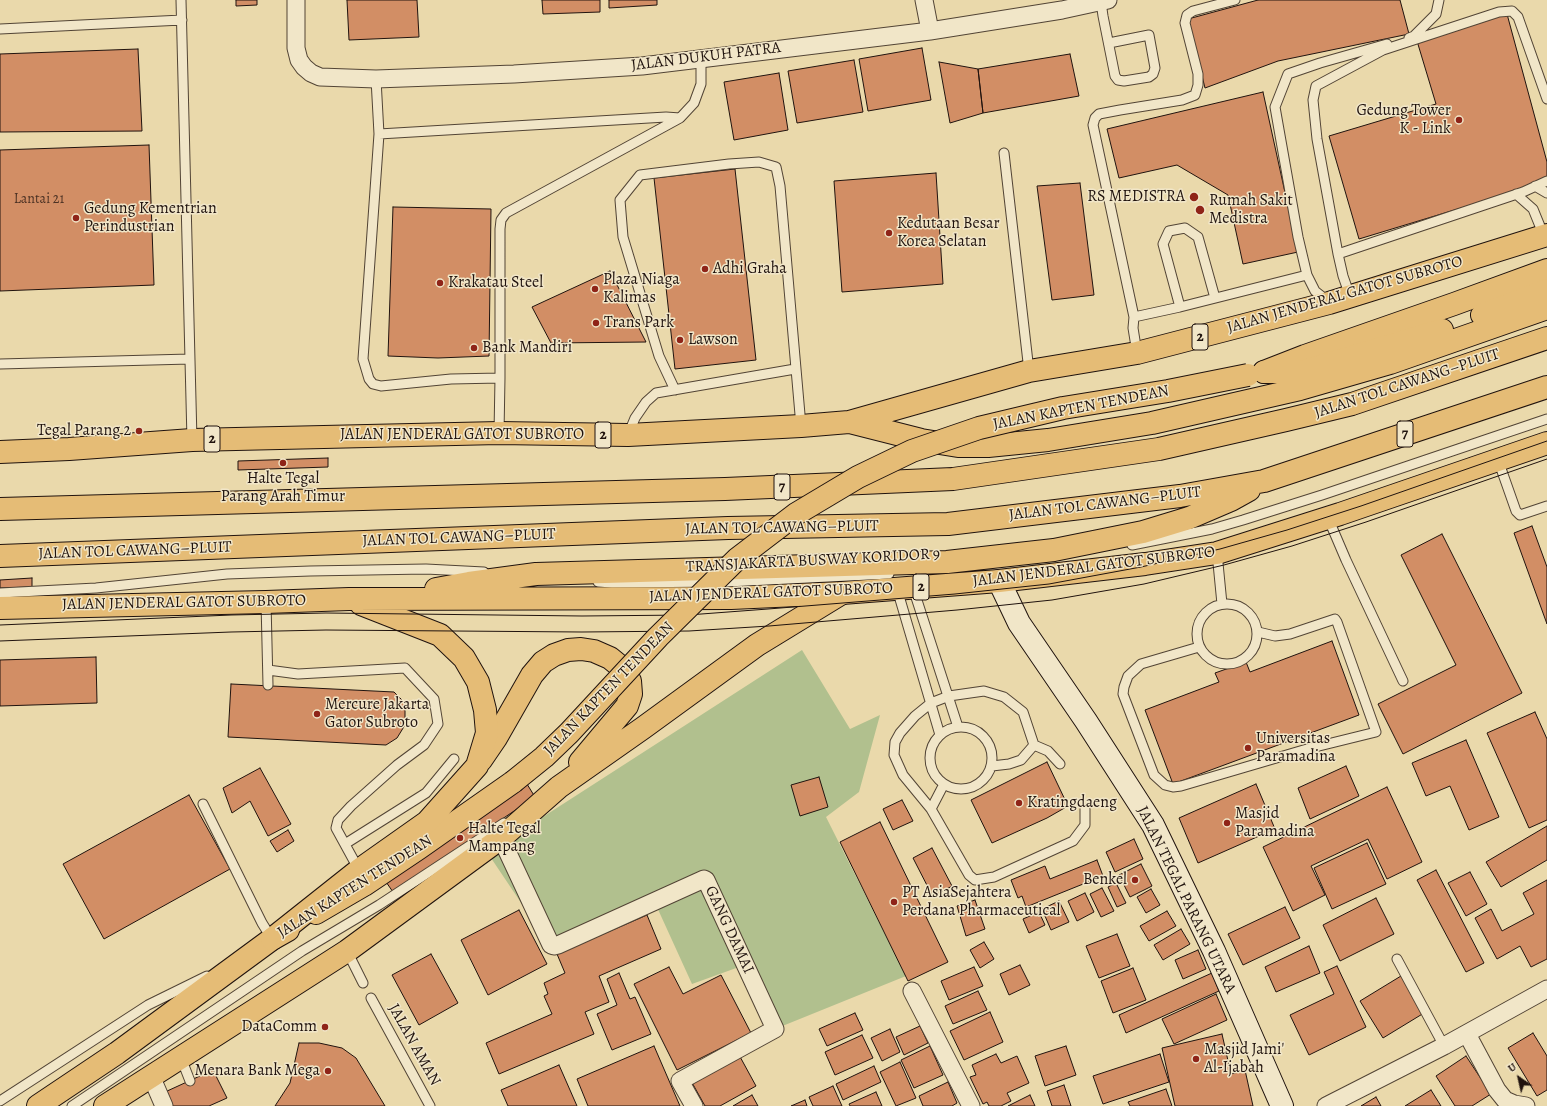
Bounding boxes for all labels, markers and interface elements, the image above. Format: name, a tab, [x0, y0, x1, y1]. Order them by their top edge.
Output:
street label: JALAN DUKUH PATRA	[630, 38, 782, 76]
place label: Gedung Tower K - Link	[1356, 101, 1451, 139]
marker: Gedung Tower K - Link	[1454, 115, 1464, 125]
place label: RS MEDISTRA	[1087, 187, 1185, 207]
marker: RS MEDISTRA	[1188, 191, 1200, 203]
place label: Rumah Sakit Medistra	[1209, 191, 1293, 229]
house number: Lantai 21	[14, 192, 64, 208]
place label: Gedung Kementrian Perindustrian	[84, 199, 217, 237]
marker: Rumah Sakit Medistra	[1194, 204, 1206, 216]
marker: Gedung Kementrian Perindustrian	[71, 213, 81, 223]
place label: Kedutaan Besar Korea Selatan	[897, 214, 1000, 252]
marker: Kedutaan Besar Korea Selatan	[884, 228, 894, 238]
street label: JALAN JENDERAL GATOT SUBROTO	[1225, 252, 1465, 338]
place label: Adhi Graha	[713, 259, 787, 279]
marker: Adhi Graha	[700, 264, 710, 274]
place label: Plaza Niaga Kalimas	[603, 270, 680, 308]
place label: Krakatau Steel	[448, 273, 543, 293]
marker: Krakatau Steel	[435, 278, 445, 288]
marker: Plaza Niaga Kalimas	[590, 284, 600, 294]
place label: Trans Park	[604, 313, 674, 333]
marker: Trans Park	[591, 318, 601, 328]
road number: 2	[1192, 324, 1208, 350]
place label: Lawson	[688, 330, 738, 350]
marker: Lawson	[675, 335, 685, 345]
place label: Bank Mandiri	[482, 338, 572, 358]
marker: Bank Mandiri	[469, 343, 479, 353]
street label: JALAN TOL CAWANG–PLUIT	[1312, 345, 1502, 423]
street label: JALAN KAPTEN TENDEAN	[991, 381, 1171, 435]
place label: Tegal Parang 2	[37, 421, 131, 441]
road number: 7	[1397, 421, 1413, 447]
road number: 2	[595, 422, 611, 448]
street label: JALAN JENDERAL GATOT SUBROTO	[340, 425, 584, 445]
marker: Tegal Parang 2	[134, 426, 144, 436]
road number: 2	[204, 426, 220, 452]
marker: Halte Tegal Parang Arah Timur	[278, 458, 288, 468]
place label: Halte Tegal Parang Arah Timur	[221, 469, 345, 507]
road number: 7	[774, 474, 790, 500]
street label: JALAN TOL CAWANG–PLUIT	[1008, 483, 1202, 525]
street label: JALAN TOL CAWANG–PLUIT	[685, 517, 879, 539]
street label: JALAN TOL CAWANG–PLUIT	[362, 525, 556, 551]
street label: JALAN TOL CAWANG–PLUIT	[38, 538, 232, 564]
street label: JALAN JENDERAL GATOT SUBROTO	[972, 543, 1216, 591]
street label: TRANSJAKARTA BUSWAY KORIDOR 9	[685, 545, 941, 577]
road number: 2	[913, 574, 929, 600]
street label: JALAN JENDERAL GATOT SUBROTO	[649, 579, 893, 607]
street label: JALAN JENDERAL GATOT SUBROTO	[62, 591, 306, 615]
street label: JALAN KAPTEN TENDEAN	[540, 618, 678, 760]
place label: Mercure Jakarta Gator Subroto	[325, 695, 429, 733]
marker: Mercure Jakarta Gator Subroto	[312, 709, 322, 719]
place label: Universitas Paramadina	[1256, 729, 1335, 767]
marker: Universitas Paramadina	[1243, 743, 1253, 753]
place label: Kratingdaeng	[1027, 793, 1117, 813]
marker: Kratingdaeng	[1014, 798, 1024, 808]
street label: JALAN TEGAL PARANG UTARA	[1132, 803, 1240, 997]
place label: Masjid Paramadina	[1235, 804, 1314, 842]
marker: Masjid Paramadina	[1222, 818, 1232, 828]
place label: Halte Tegal Mampang	[468, 819, 541, 857]
street label: JALAN KAPTEN TENDEAN	[274, 831, 436, 943]
marker: Halte Tegal Mampang	[455, 833, 465, 843]
place label: Benkel	[1083, 870, 1127, 890]
marker: Benkel	[1130, 875, 1140, 885]
street label: GANG DAMAI	[700, 883, 758, 977]
place label: PT AsiaSejahtera Perdana Pharmaceutical	[902, 883, 1061, 921]
marker: PT AsiaSejahtera Perdana Pharmaceutical	[889, 897, 899, 907]
street label: JALAN AMAN	[384, 1001, 444, 1089]
place label: DataComm	[241, 1017, 317, 1037]
marker: DataComm	[320, 1022, 330, 1032]
place label: Masjid Jami' Al-Ijabah	[1204, 1040, 1284, 1078]
marker: Masjid Jami' Al-Ijabah	[1191, 1054, 1201, 1064]
north arrow	[1499, 1058, 1539, 1098]
text: U	[1505, 1059, 1519, 1076]
place label: Menara Bank Mega	[194, 1061, 320, 1081]
marker: Menara Bank Mega	[323, 1066, 333, 1076]

